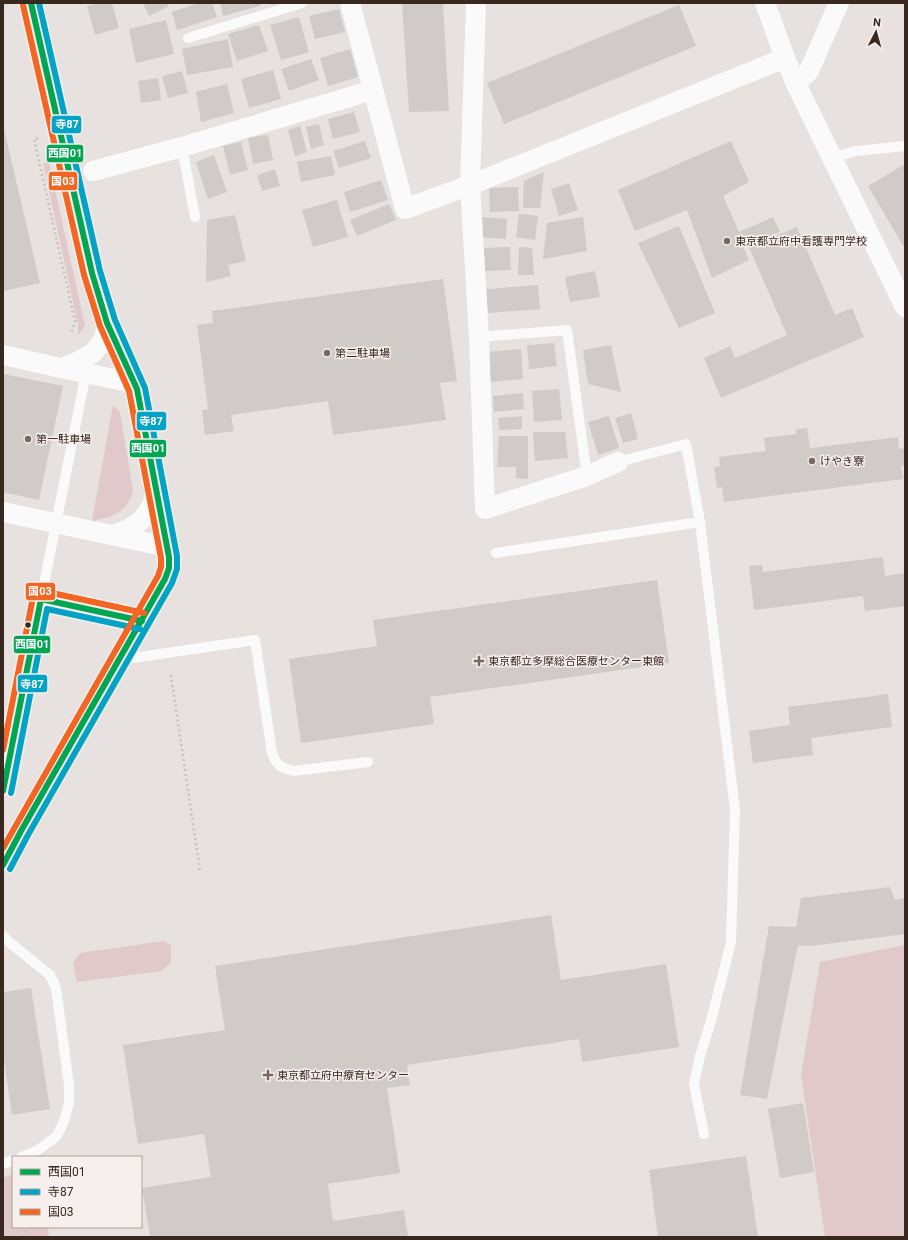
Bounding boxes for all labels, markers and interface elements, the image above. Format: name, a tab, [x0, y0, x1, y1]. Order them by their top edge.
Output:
north arrow	[856, 12, 896, 52]
text: N	[872, 16, 882, 29]
line badge: 寺87	[51, 115, 82, 134]
text: 寺87	[55, 118, 79, 131]
line badge: 西国01	[46, 144, 84, 163]
text: 西国01	[48, 147, 82, 160]
line badge: 国03	[48, 171, 78, 191]
text: 国03	[51, 175, 75, 188]
place label: 東京都立府中看護専門学校	[735, 235, 867, 248]
marker: 東京都立府中看護専門学校	[722, 236, 732, 246]
place label: 第二駐車場	[335, 347, 390, 360]
marker: 第二駐車場	[322, 348, 332, 358]
line badge: 寺87	[136, 411, 167, 431]
text: 寺87	[139, 415, 163, 428]
place label: 第一駐車場	[36, 433, 91, 446]
marker: 第一駐車場	[23, 434, 33, 444]
line badge: 西国01	[129, 439, 167, 458]
text: 西国01	[131, 442, 165, 455]
place label: けやき寮	[820, 455, 864, 468]
marker: けやき寮	[807, 456, 817, 466]
line badge: 国03	[25, 582, 56, 601]
text: 国03	[28, 585, 52, 598]
unlabelled marker	[23, 620, 33, 630]
line badge: 西国01	[13, 635, 51, 654]
text: 西国01	[15, 638, 49, 651]
marker: 東京都立多摩総合医療センター東館	[473, 655, 485, 667]
place label: 東京都立多摩総合医療センター東館	[488, 655, 664, 668]
line badge: 寺87	[17, 674, 48, 693]
text: 寺87	[20, 678, 44, 691]
marker: 東京都立府中療育センター	[262, 1069, 274, 1081]
place label: 東京都立府中療育センター	[277, 1069, 409, 1082]
legend	[12, 1156, 142, 1228]
text: 西国01	[48, 1165, 86, 1179]
text: 寺87	[48, 1185, 74, 1199]
text: 国03	[48, 1205, 74, 1219]

